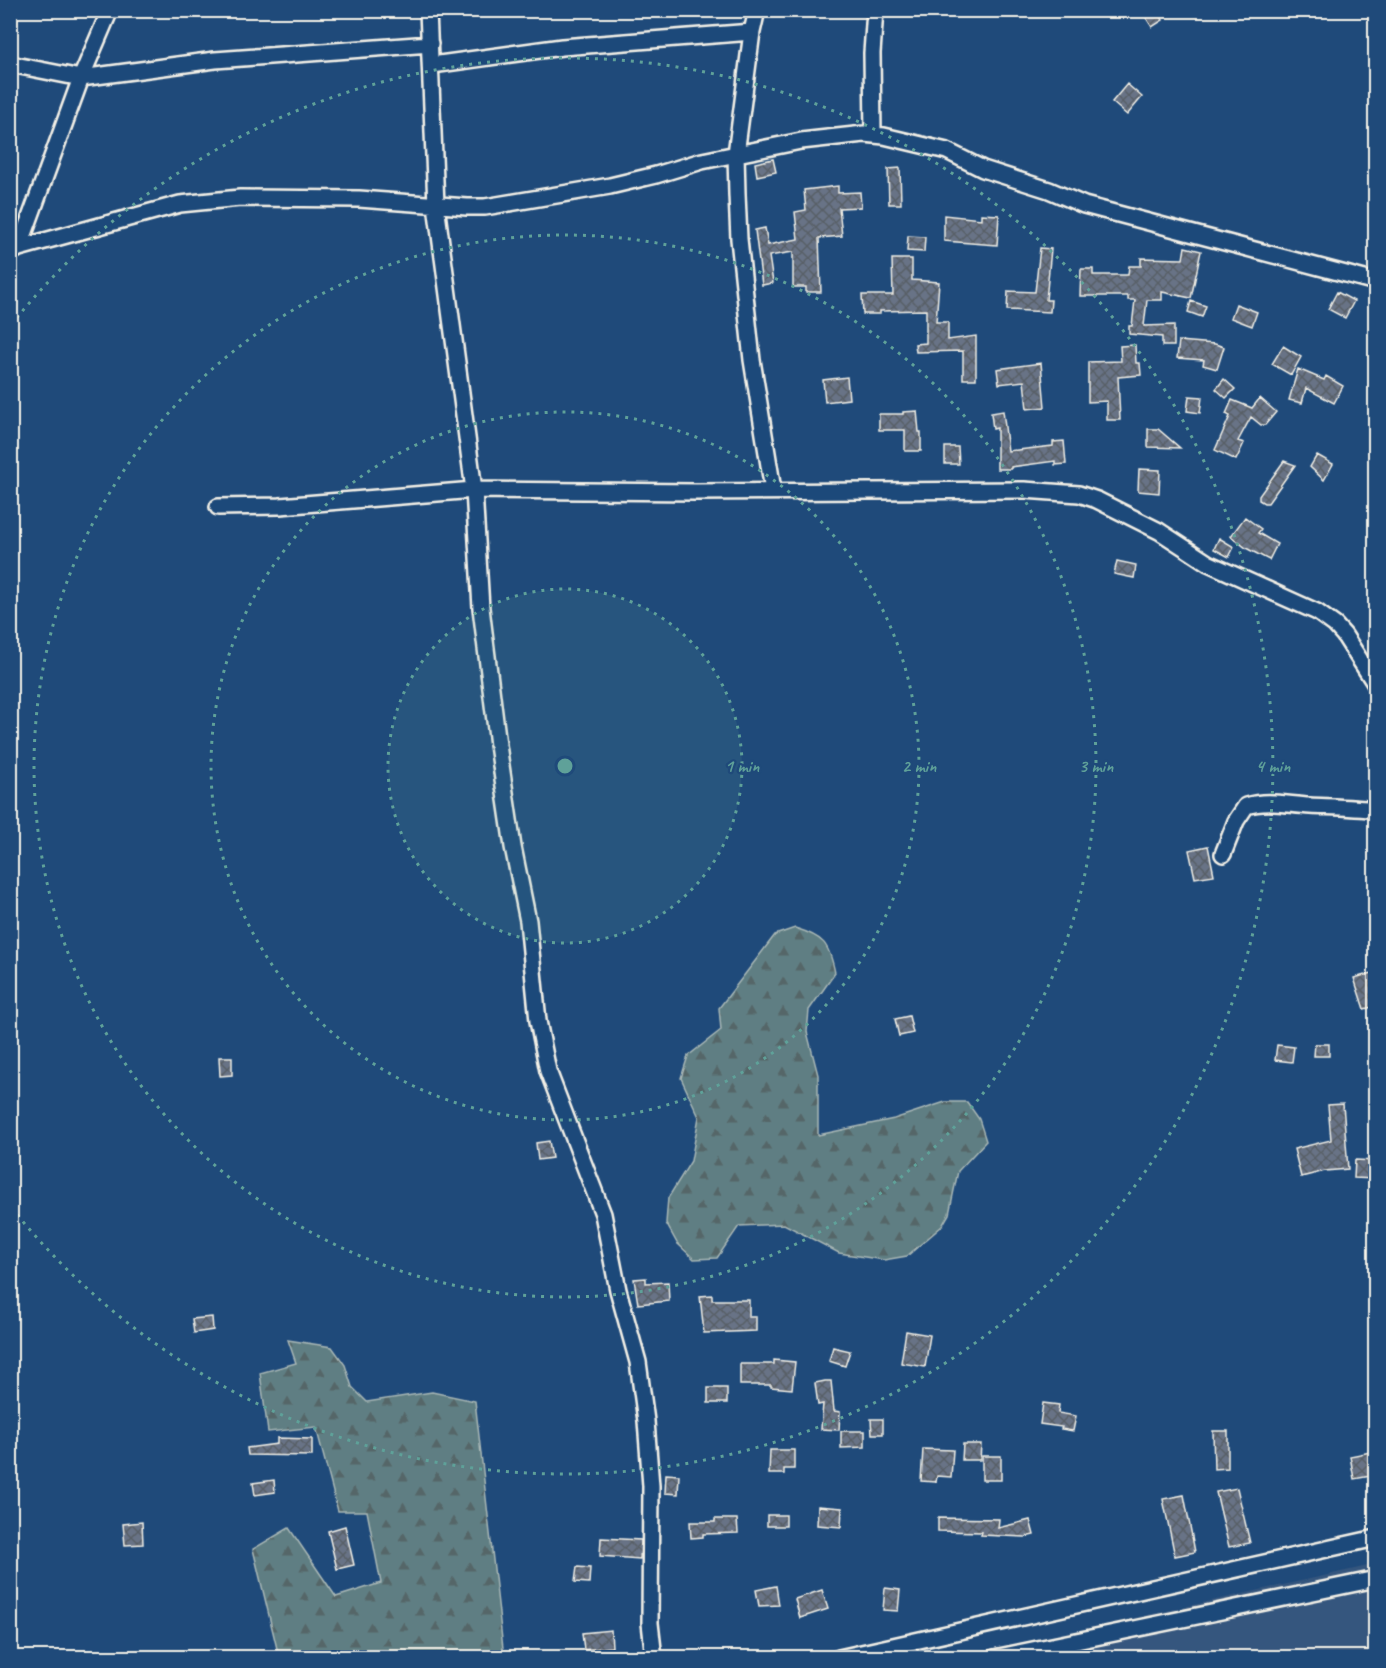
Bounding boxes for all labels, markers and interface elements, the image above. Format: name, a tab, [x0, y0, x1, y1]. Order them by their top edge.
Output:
text: 1 min	[725, 755, 760, 777]
text: 2 min	[902, 755, 937, 777]
text: 3 min	[1079, 755, 1114, 777]
text: 4 min	[1256, 755, 1291, 777]
centre of rings	[555, 756, 575, 776]

